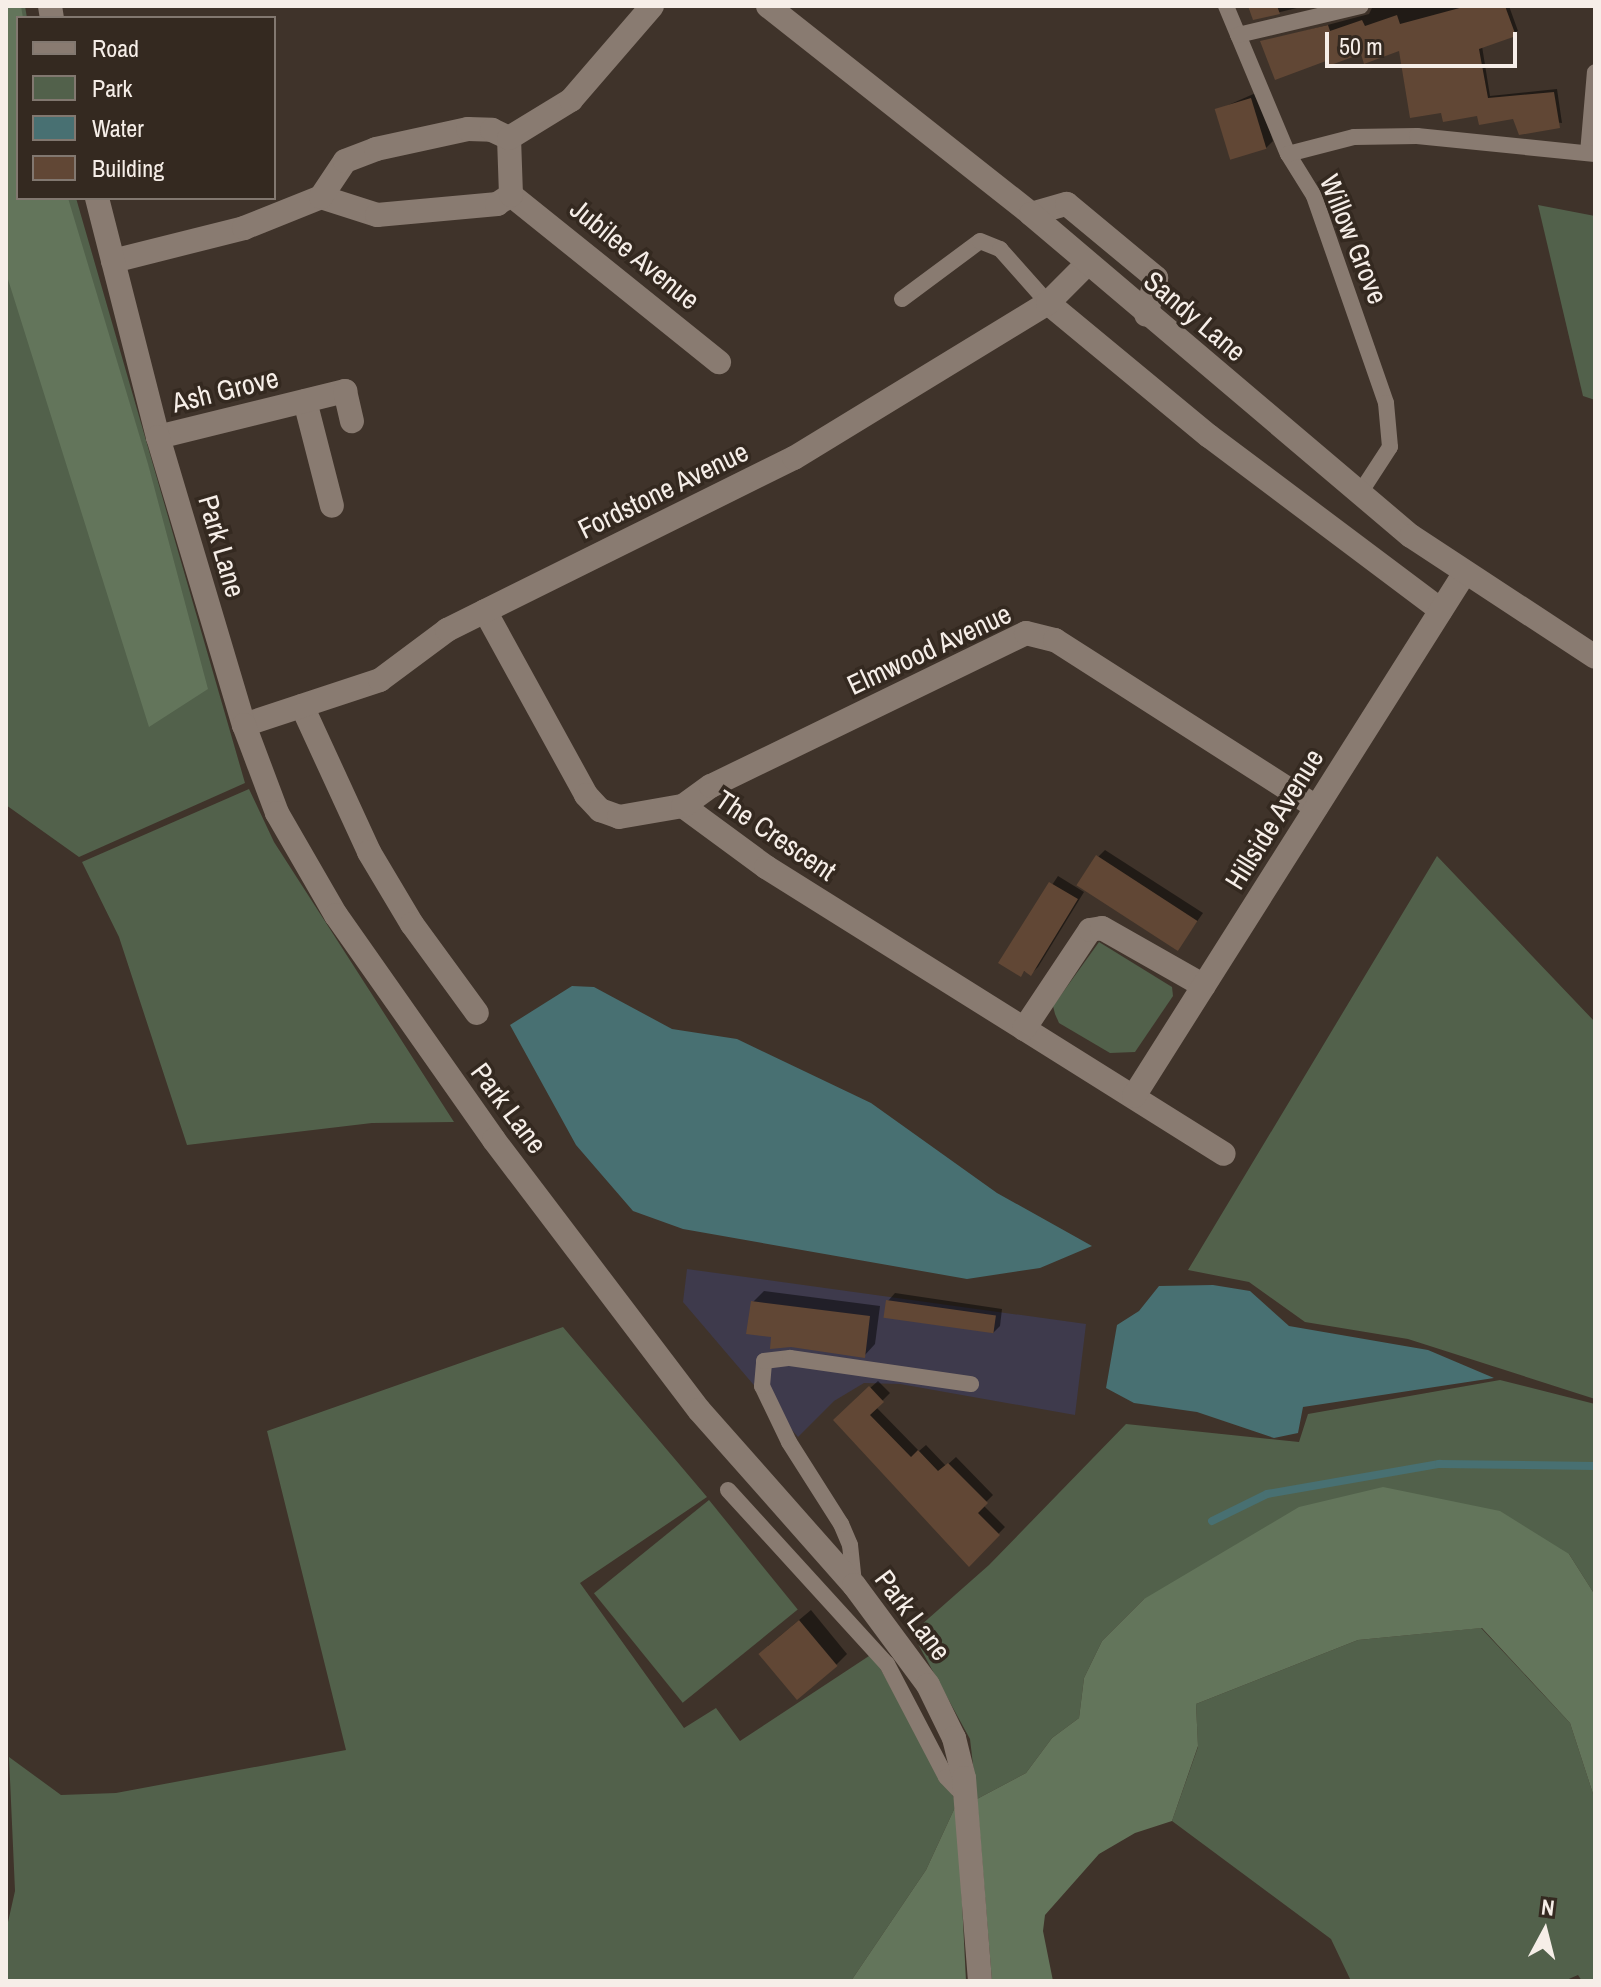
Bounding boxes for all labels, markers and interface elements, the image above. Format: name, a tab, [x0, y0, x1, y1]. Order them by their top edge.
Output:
legend	[16, 16, 276, 200]
scale bar	[1329, 16, 1521, 66]
text: 50 m	[1339, 30, 1383, 62]
text: Road	[92, 32, 139, 64]
text: Park	[92, 72, 132, 104]
text: Water	[92, 112, 144, 144]
text: Building	[92, 152, 164, 184]
street label: Willow Grove	[1313, 169, 1395, 309]
street label: Jubilee Avenue	[563, 191, 707, 317]
street label: Sandy Lane	[1137, 264, 1253, 368]
street label: Ash Grove	[168, 361, 282, 419]
street label: Fordstone Avenue	[572, 434, 754, 546]
street label: Park Lane	[191, 491, 253, 601]
street label: Elmwood Avenue	[841, 596, 1017, 702]
street label: Hillside Avenue	[1217, 742, 1331, 896]
street label: The Crescent	[709, 783, 843, 887]
street label: Park Lane	[464, 1056, 554, 1160]
street label: Park Lane	[868, 1563, 958, 1667]
north arrow	[1505, 1891, 1585, 1971]
text: N	[1540, 1891, 1556, 1923]

